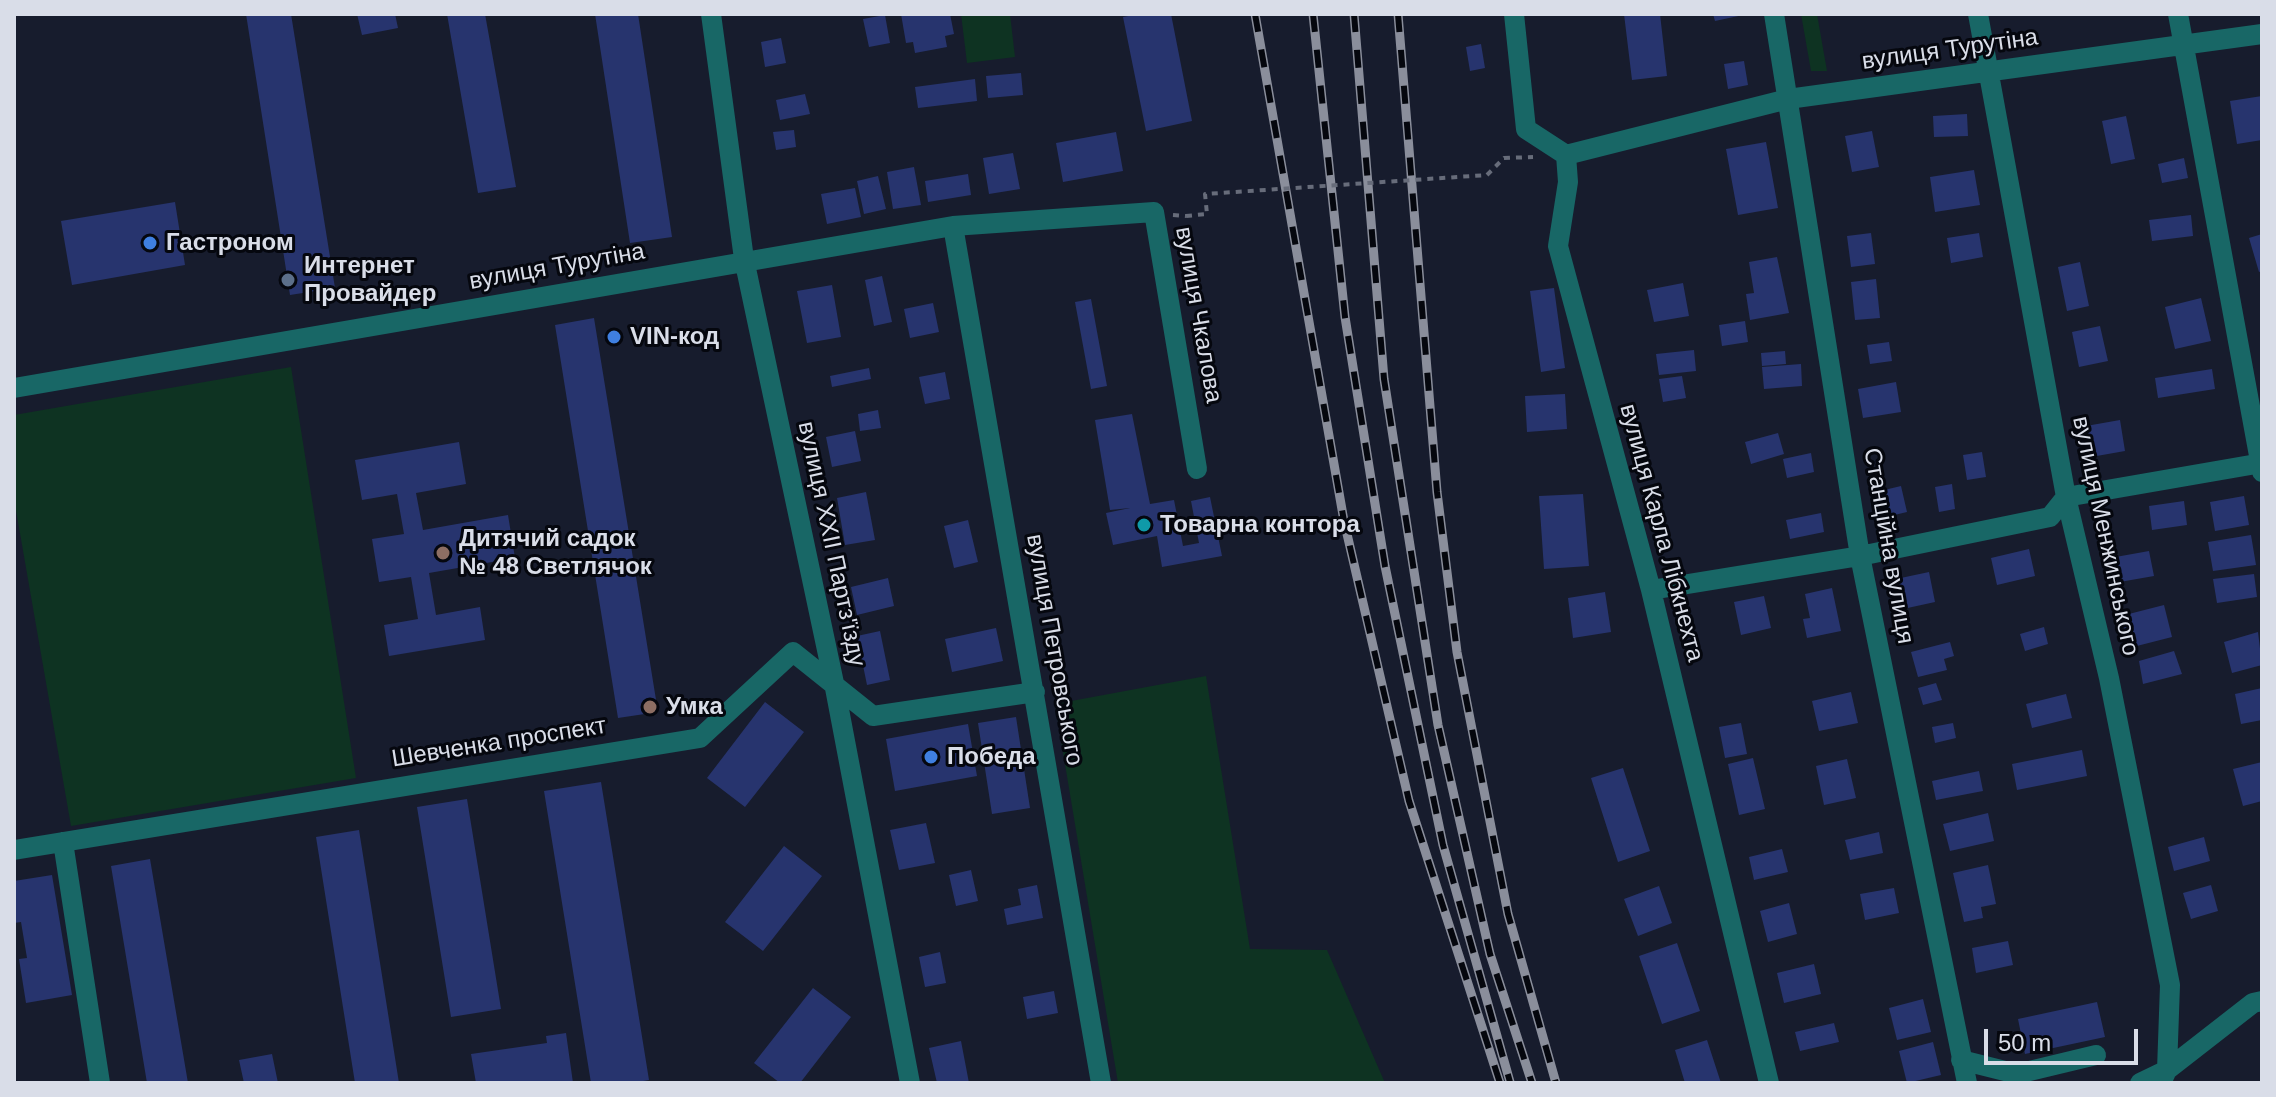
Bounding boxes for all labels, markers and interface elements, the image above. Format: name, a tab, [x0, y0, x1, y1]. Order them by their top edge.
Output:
street label: вулиця Турутіна	[1860, 23, 2040, 77]
street label: вулиця Чкалова	[1168, 225, 1228, 405]
place label: Гастроном	[166, 229, 294, 257]
marker: Гастроном	[141, 234, 159, 252]
street label: вулиця Турутіна	[467, 237, 647, 297]
place label: Интернет Провайдер	[304, 252, 436, 308]
marker: Интернет Провайдер	[279, 271, 297, 289]
place label: VIN-код	[630, 323, 719, 351]
marker: VIN-код	[605, 328, 623, 346]
street label: вулиця Карла Лібкнехта	[1613, 401, 1709, 665]
street label: вулиця Менжинського	[2066, 414, 2144, 658]
street label: вулиця XXII Партз'їзду	[791, 419, 871, 669]
street label: Станційна вулиця	[1857, 446, 1919, 646]
place label: Товарна контора	[1160, 511, 1360, 539]
marker: Товарна контора	[1135, 516, 1153, 534]
place label: Дитячий садок № 48 Светлячок	[459, 525, 652, 581]
street label: вулиця Петровського	[1019, 532, 1089, 768]
marker: Дитячий садок № 48 Светлячок	[434, 544, 452, 562]
place label: Умка	[666, 693, 723, 721]
marker: Умка	[641, 698, 659, 716]
street label: Шевченка проспект	[390, 712, 608, 774]
place label: Победа	[947, 743, 1036, 771]
marker: Победа	[922, 748, 940, 766]
scale bar	[1988, 1013, 2142, 1063]
text: 50 m	[1998, 1029, 2051, 1056]

